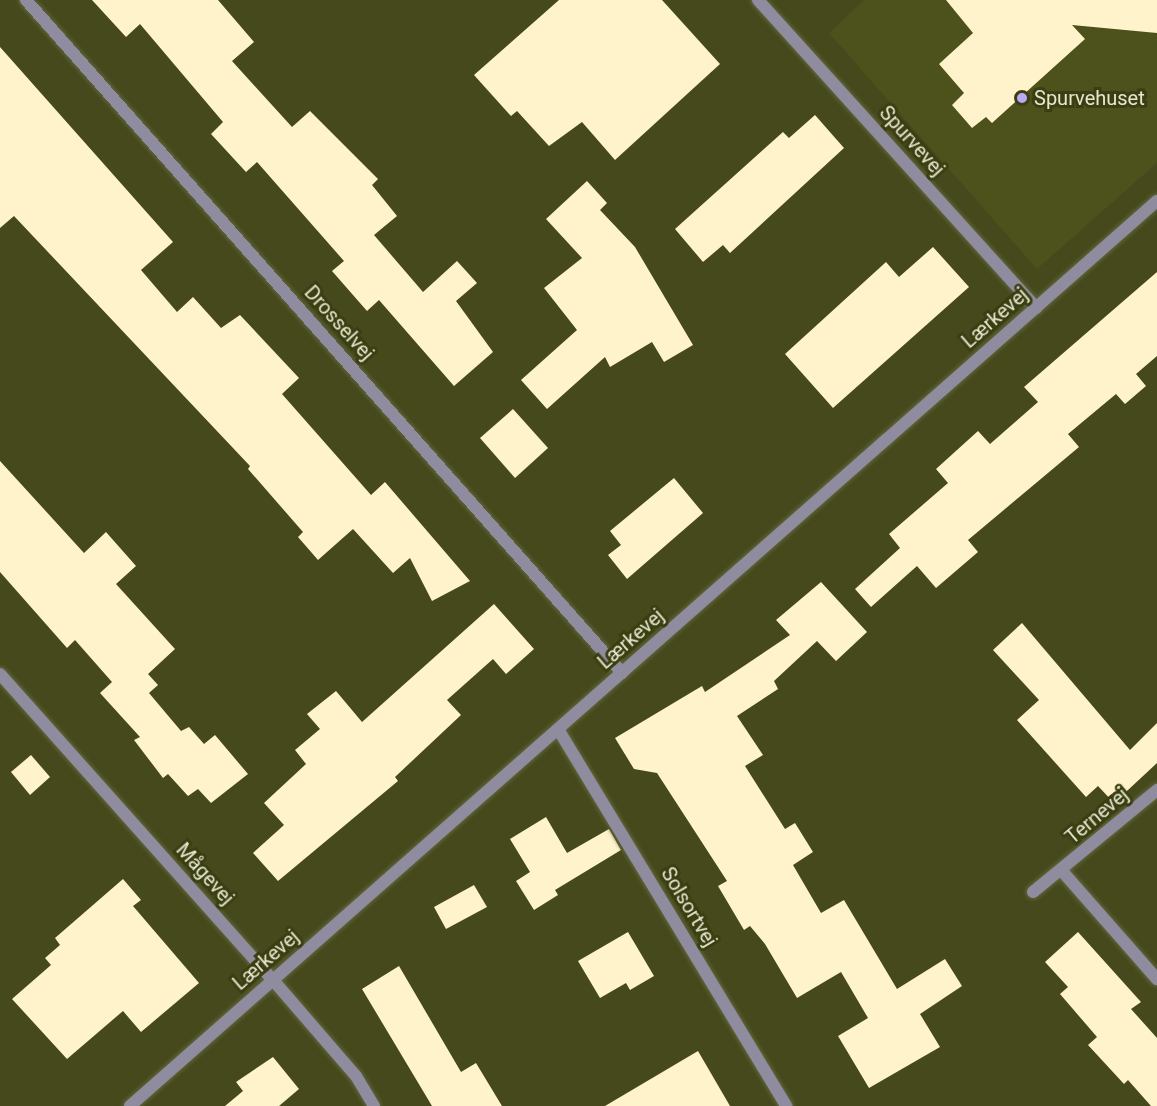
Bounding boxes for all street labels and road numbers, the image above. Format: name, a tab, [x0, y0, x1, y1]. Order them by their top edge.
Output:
street label: Spurvevej	[874, 101, 950, 181]
street label: Drosselvej	[299, 281, 379, 365]
street label: Lærkevej	[957, 283, 1033, 353]
street label: Lærkevej	[593, 604, 669, 674]
street label: Ternevej	[1061, 783, 1133, 849]
street label: Mågevej	[171, 838, 239, 910]
street label: Solsortvej	[656, 863, 722, 951]
street label: Lærkevej	[228, 925, 304, 995]

